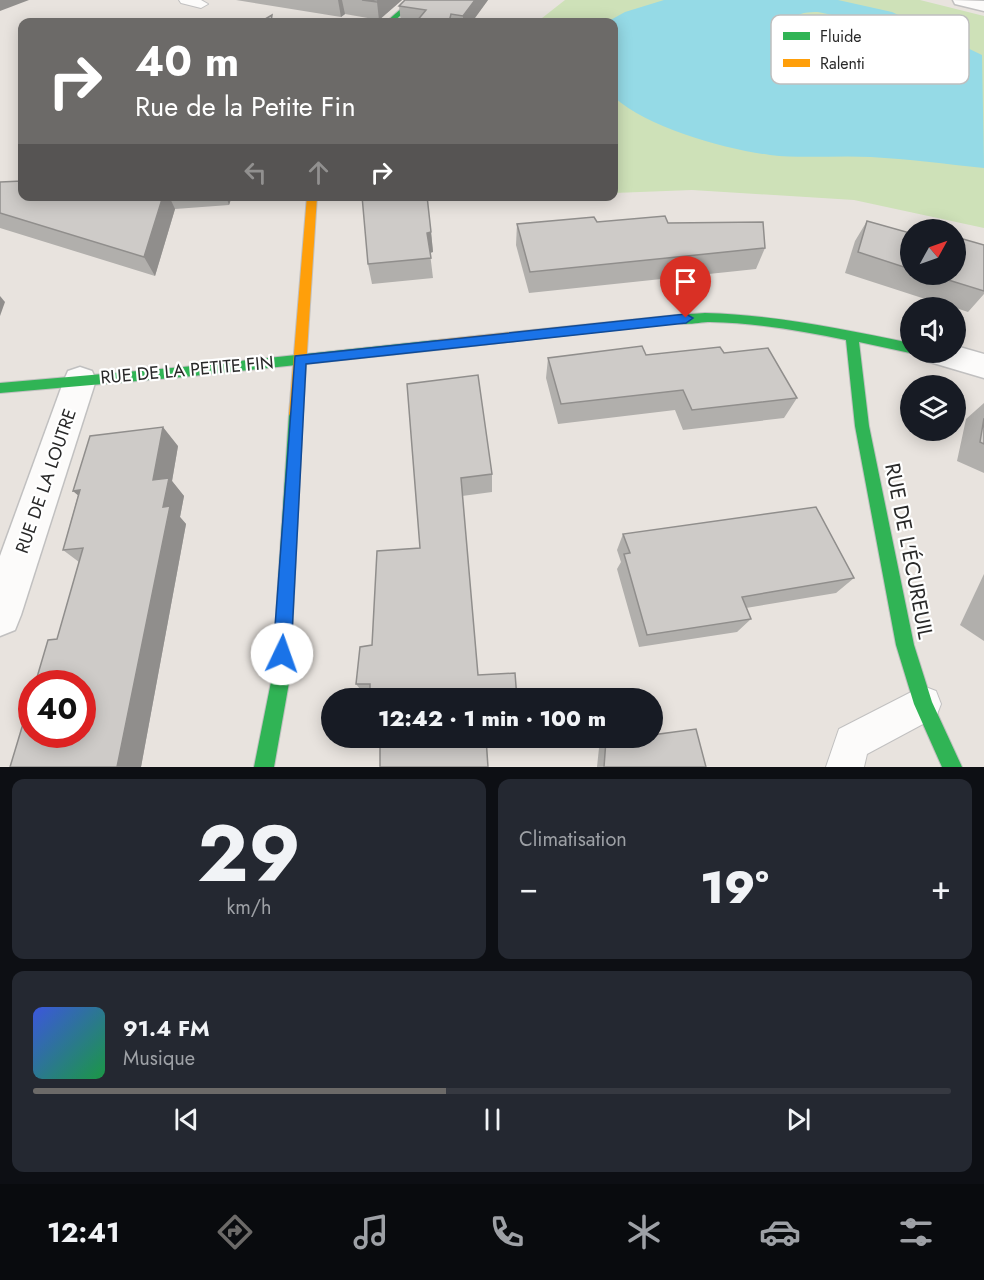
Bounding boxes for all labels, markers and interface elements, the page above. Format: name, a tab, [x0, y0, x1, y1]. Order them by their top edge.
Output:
legend	[771, 15, 969, 84]
text: Fluide	[820, 25, 862, 48]
text: 40 m	[135, 31, 239, 92]
icon: right	[36, 42, 114, 120]
text: Ralenti	[820, 52, 865, 75]
text: Rue de la Petite Fin	[135, 87, 356, 126]
icon: left	[239, 156, 272, 189]
icon: ahead	[302, 156, 335, 189]
icon: right	[365, 156, 398, 189]
north arrow	[900, 219, 966, 285]
map controls	[900, 219, 966, 441]
pin	[660, 256, 711, 318]
icon: arrive	[669, 265, 702, 298]
button: sound	[900, 297, 966, 363]
street label: RUE DE LA PETITE FIN	[99, 349, 275, 391]
button: layers	[900, 375, 966, 441]
street label: RUE DE LA LOUTRE	[9, 405, 83, 557]
street label: RUE DE L'ÉCUREUIL	[877, 460, 941, 642]
position arrow	[250, 622, 314, 686]
speed limit sign: 40	[18, 670, 96, 748]
text: 12:42 · 1 min · 100 m	[378, 702, 606, 734]
text: 29	[197, 798, 301, 910]
text: Climatisation	[519, 825, 627, 854]
text: 19°	[700, 855, 769, 920]
text: −	[519, 864, 538, 911]
text: +	[931, 864, 951, 911]
text: km/h	[226, 893, 272, 922]
text: 91.4 FM	[123, 1012, 210, 1044]
text: Musique	[123, 1044, 195, 1073]
icon: previous	[170, 1103, 203, 1136]
icon: pause	[476, 1103, 509, 1136]
icon: next	[782, 1103, 815, 1136]
icon: directions	[214, 1211, 256, 1253]
icon: music	[350, 1211, 392, 1253]
icon: phone	[486, 1211, 528, 1253]
icon: climate	[623, 1211, 665, 1253]
icon: car	[759, 1211, 801, 1253]
icon: filters	[895, 1211, 937, 1253]
text: 12:41	[47, 1213, 120, 1252]

